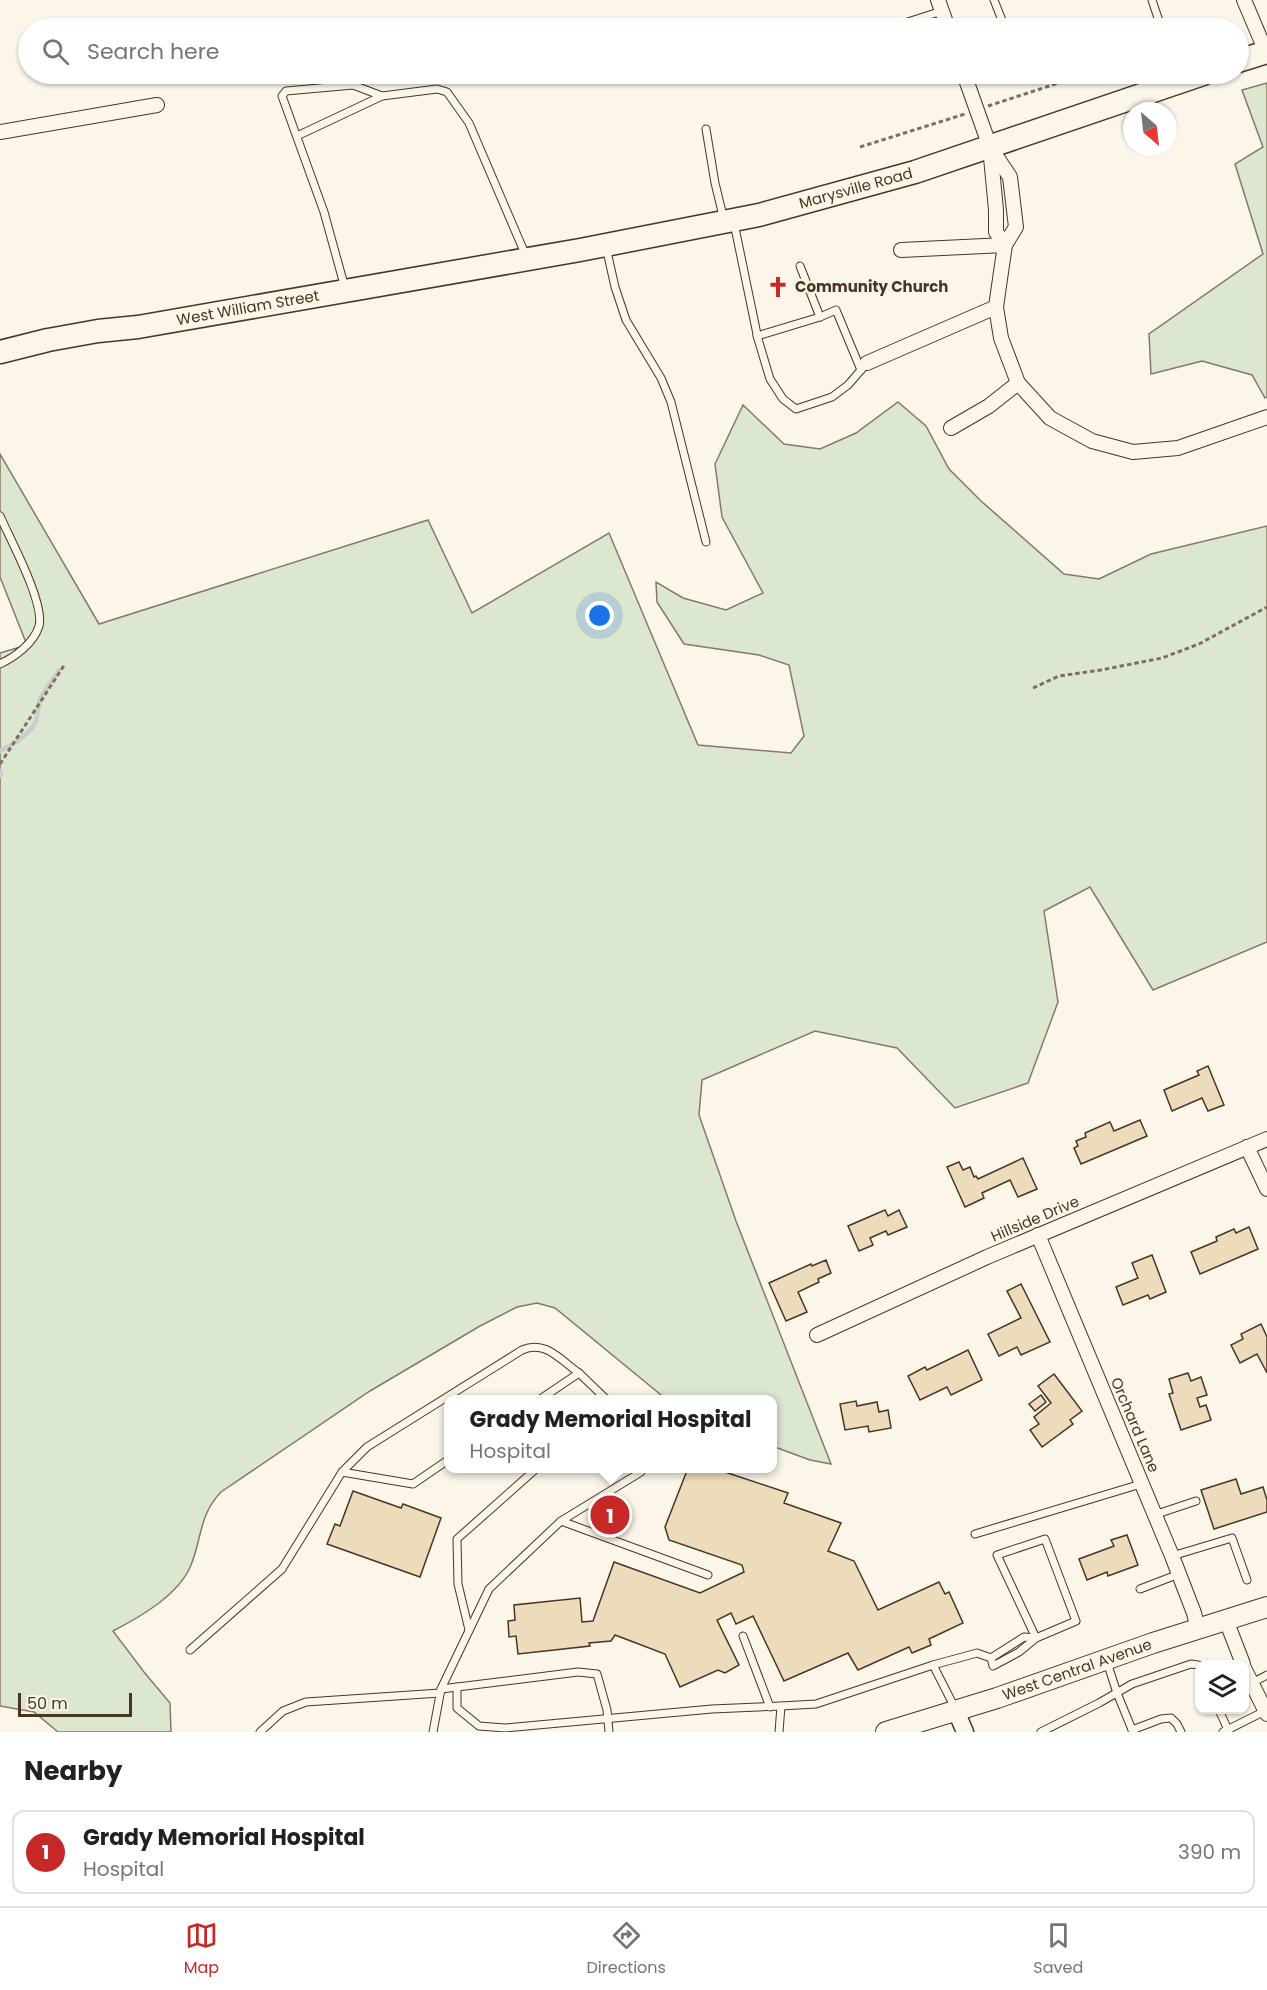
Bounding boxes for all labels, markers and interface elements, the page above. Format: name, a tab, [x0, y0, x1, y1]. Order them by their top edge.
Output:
search box	[18, 18, 1249, 84]
icon: search	[39, 35, 72, 68]
text: Search here	[87, 36, 220, 67]
north arrow	[1123, 102, 1177, 156]
street label: Marysville Road	[797, 162, 915, 213]
church icon: Community Church	[766, 275, 790, 299]
place label: Community Church	[795, 276, 948, 297]
street label: West William Street	[175, 285, 321, 330]
your location	[585, 601, 614, 630]
street label: Hillside Drive	[987, 1191, 1082, 1247]
street label: Orchard Lane	[1106, 1374, 1165, 1476]
popup	[444, 1395, 777, 1473]
text: Grady Memorial Hospital	[470, 1404, 751, 1435]
text: Hospital	[470, 1437, 551, 1465]
pin: 1	[590, 1492, 630, 1538]
street label: West Central Avenue	[999, 1633, 1154, 1705]
map controls	[1195, 1660, 1249, 1714]
button: layers	[1195, 1660, 1249, 1714]
scale bar	[18, 1690, 132, 1718]
text: 50 m	[27, 1692, 68, 1715]
text: Nearby	[24, 1753, 122, 1789]
text: Grady Memorial Hospital	[83, 1822, 365, 1853]
text: 1	[42, 1838, 49, 1866]
text: 390 m	[1178, 1838, 1241, 1866]
text: Hospital	[83, 1855, 164, 1883]
tab: Map	[184, 1919, 219, 1980]
tab: Directions	[587, 1919, 666, 1980]
tab: Saved	[1033, 1919, 1083, 1980]

